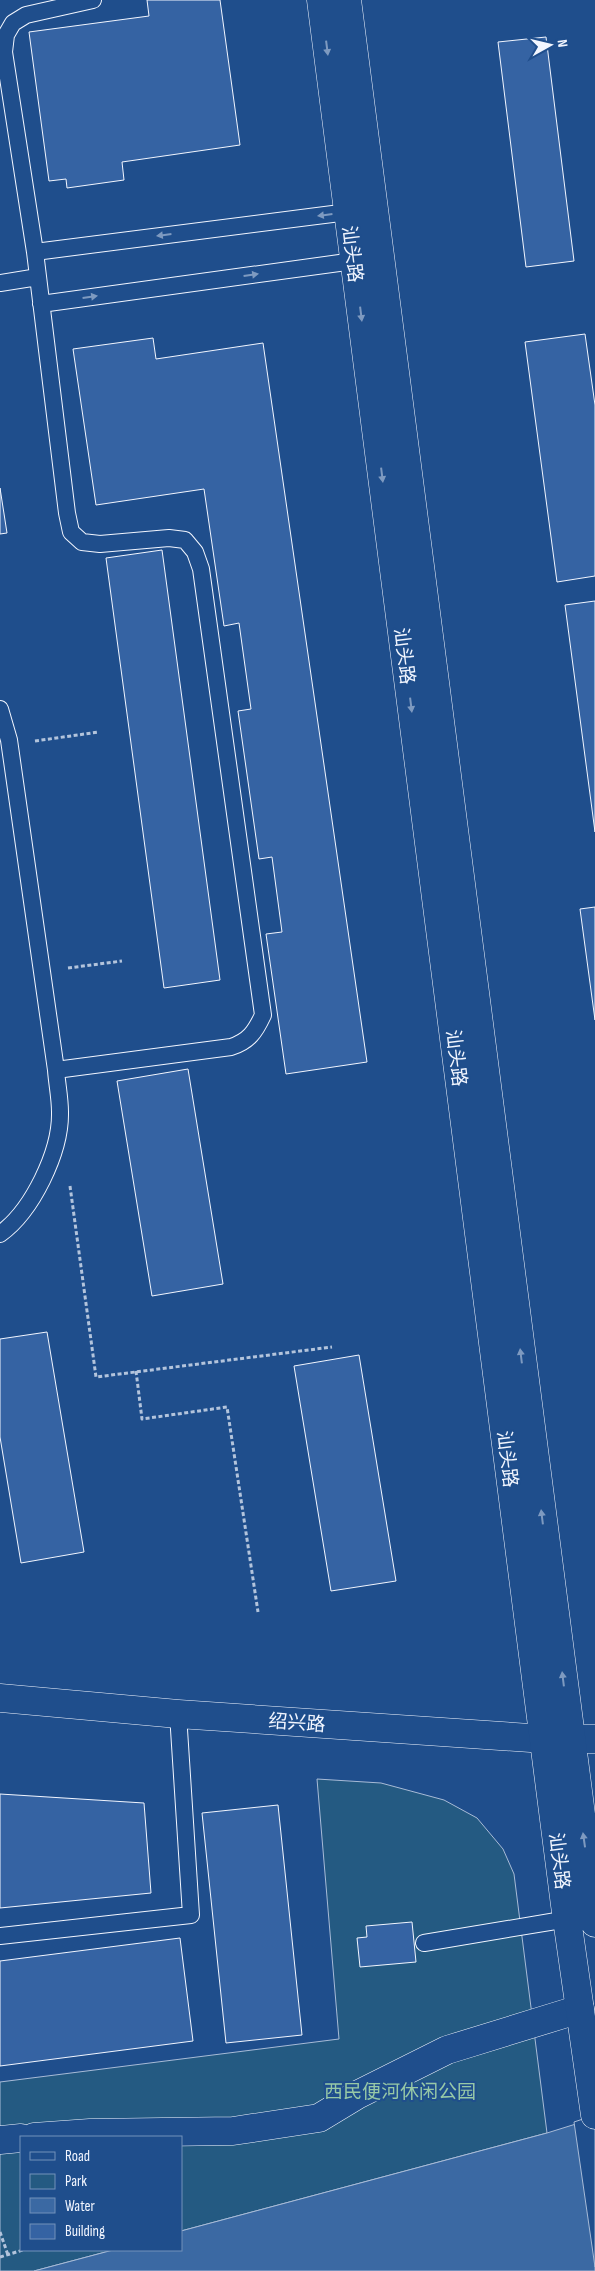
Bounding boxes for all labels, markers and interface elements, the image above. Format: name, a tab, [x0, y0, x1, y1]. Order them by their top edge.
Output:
north arrow	[525, 20, 575, 70]
text: N	[553, 38, 571, 48]
one-way arrow	[323, 41, 331, 57]
one-way arrow	[317, 211, 333, 219]
street label: 汕头路	[337, 224, 366, 284]
one-way arrow	[156, 231, 172, 239]
one-way arrow	[243, 271, 259, 279]
one-way arrow	[82, 293, 98, 301]
one-way arrow	[357, 306, 365, 322]
one-way arrow	[378, 467, 386, 483]
street label: 汕头路	[389, 626, 418, 686]
one-way arrow	[408, 698, 416, 714]
street label: 汕头路	[441, 1028, 470, 1088]
one-way arrow	[517, 1348, 525, 1364]
street label: 汕头路	[492, 1429, 521, 1489]
one-way arrow	[538, 1509, 546, 1525]
one-way arrow	[559, 1670, 567, 1686]
street label: 绍兴路	[268, 1710, 326, 1737]
street label: 汕头路	[544, 1831, 573, 1891]
one-way arrow	[580, 1831, 588, 1847]
park label: 西民便河休闲公园	[324, 2081, 476, 2104]
legend	[20, 2136, 182, 2251]
text: Road	[65, 2147, 90, 2166]
text: Park	[65, 2172, 87, 2191]
text: Water	[65, 2197, 96, 2216]
text: Building	[65, 2222, 105, 2241]

